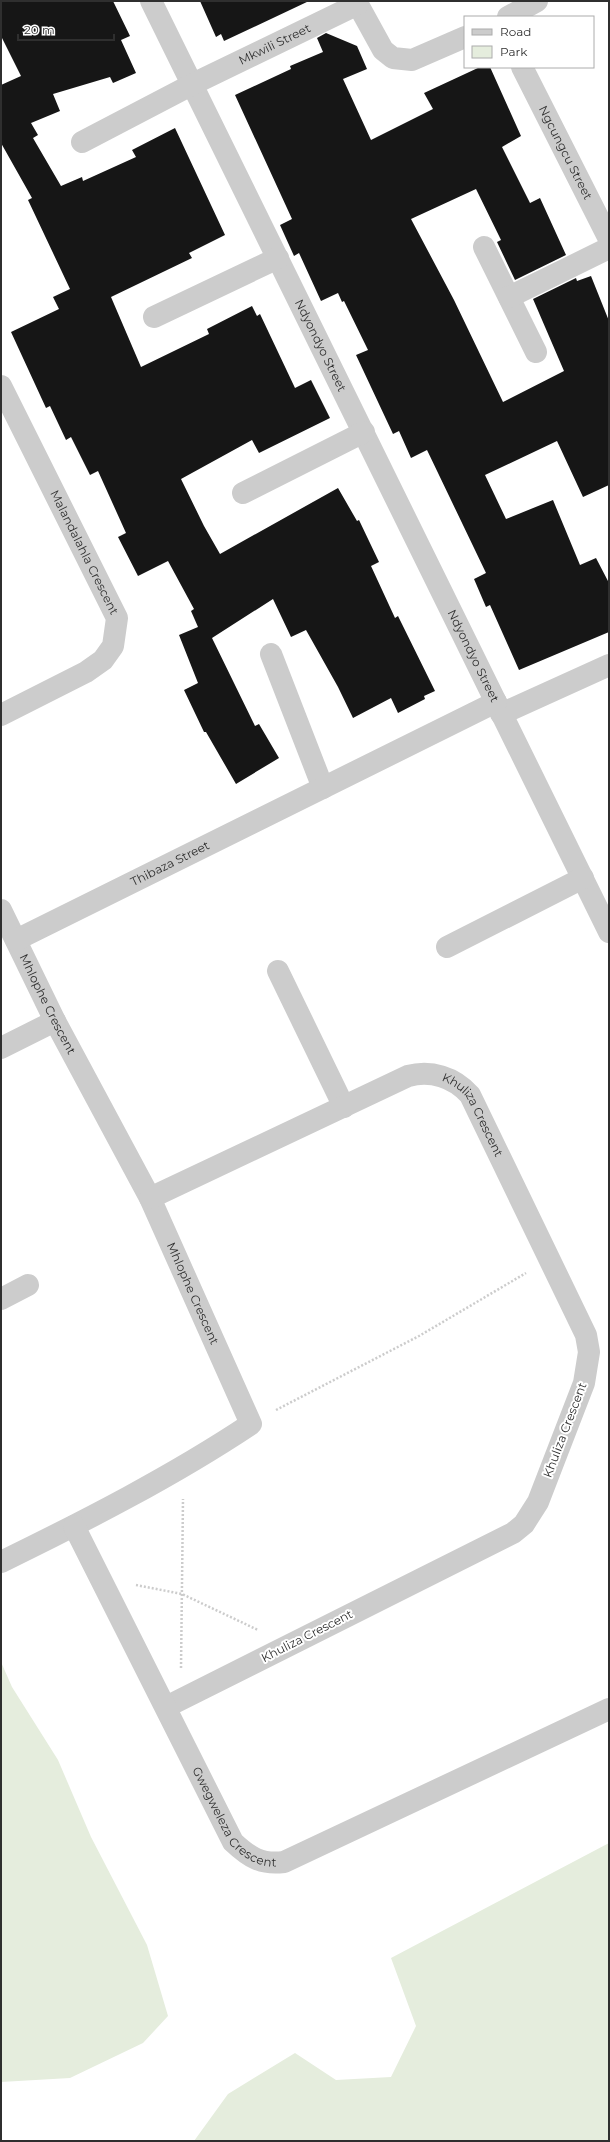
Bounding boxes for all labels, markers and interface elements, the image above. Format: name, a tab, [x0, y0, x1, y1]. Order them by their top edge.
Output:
scale bar	[18, 16, 114, 42]
legend	[464, 16, 594, 68]
street label: Mkwili Street	[236, 20, 313, 68]
text: 20 m	[24, 22, 55, 37]
text: Road	[500, 24, 531, 39]
text: Park	[500, 44, 528, 59]
street label: Ngcungcu Street	[536, 103, 596, 202]
street label: Ndyondyo Street	[292, 297, 350, 394]
street label: Malandalahla Crescent	[47, 487, 122, 617]
street label: Ndyondyo Street	[445, 607, 503, 705]
street label: Thibaza Street	[128, 837, 212, 889]
street label: Mhlophe Crescent	[17, 951, 79, 1057]
street label: Khuliza Crescent	[440, 1069, 507, 1159]
street label: Mhlophe Crescent	[164, 1240, 223, 1347]
street label: Khuliza Crescent	[539, 1380, 590, 1480]
street label: Khuliza Crescent	[259, 1606, 355, 1665]
street label: Gwegweleza Crescent	[189, 1764, 277, 1870]

